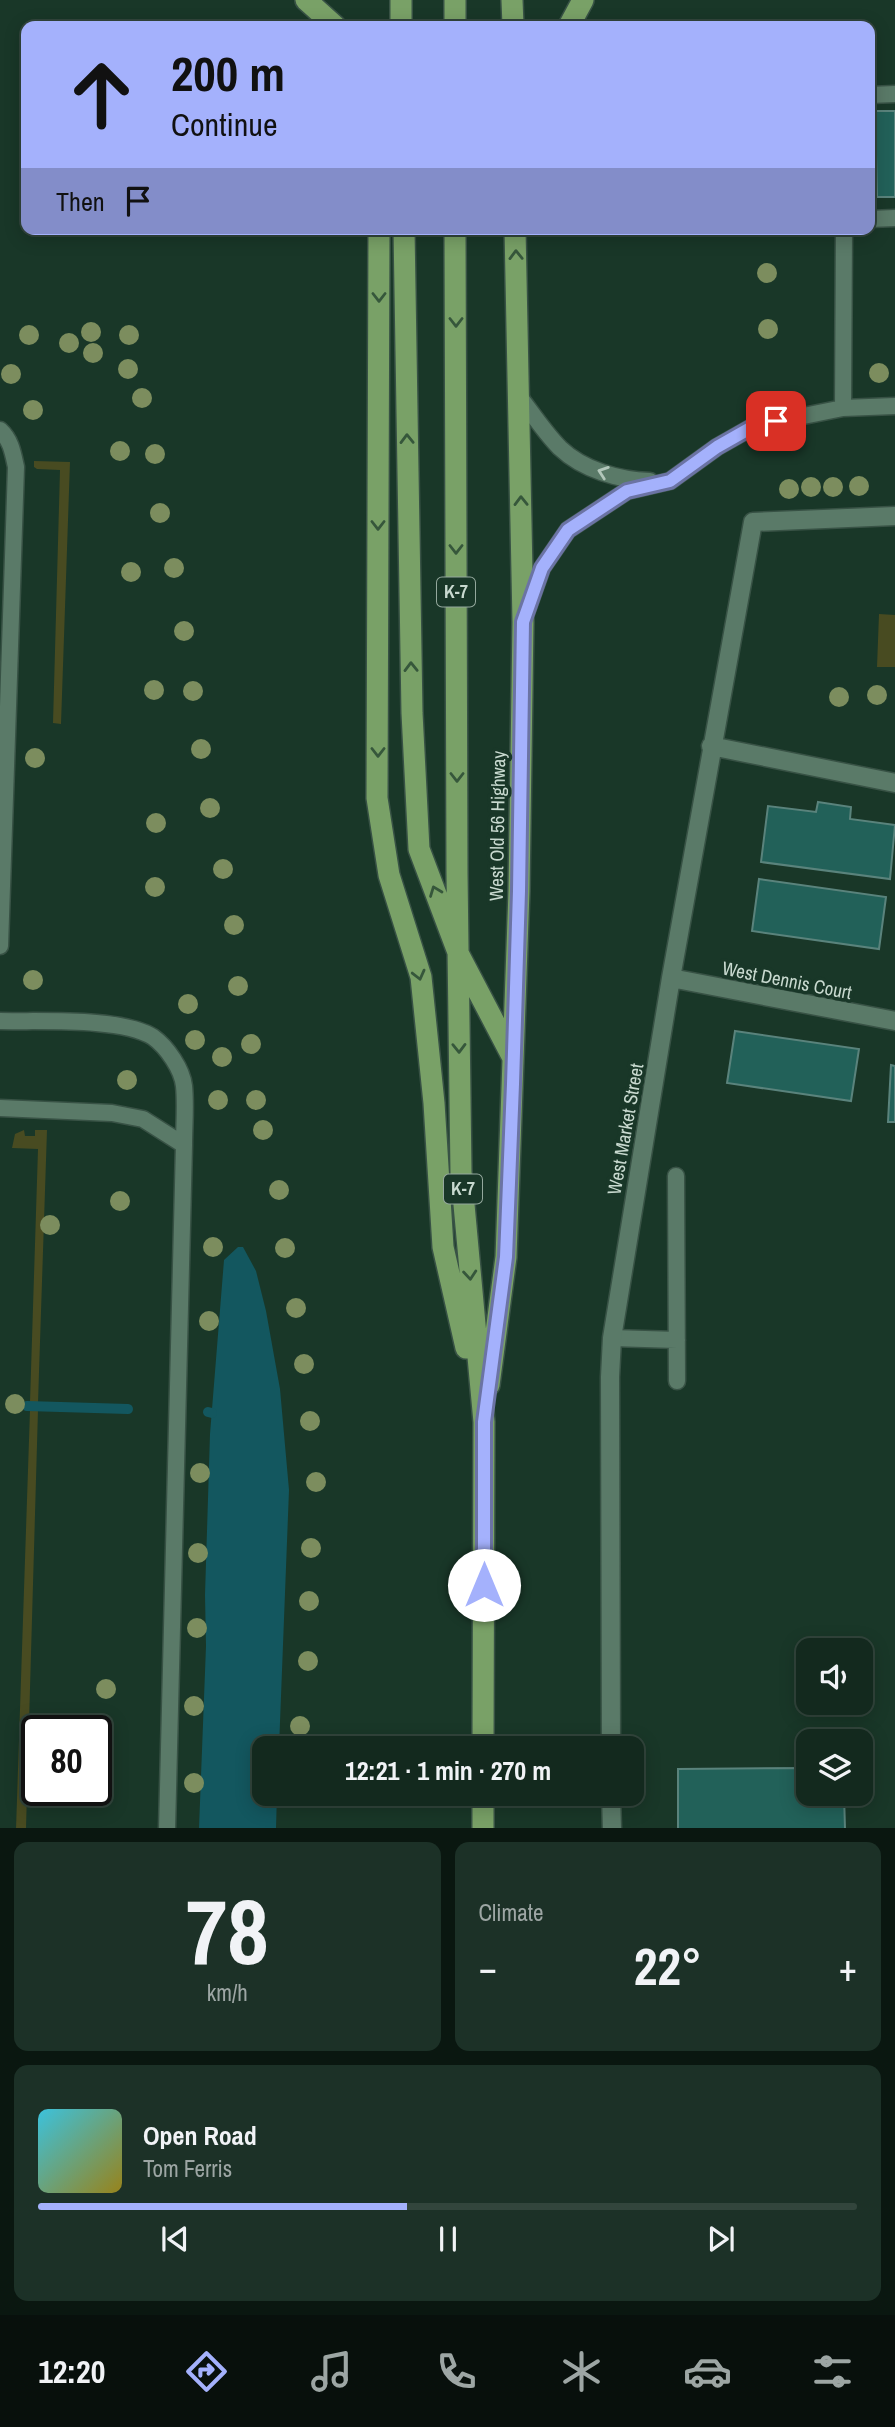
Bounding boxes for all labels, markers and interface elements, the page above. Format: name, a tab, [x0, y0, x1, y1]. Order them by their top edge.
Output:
text: 200 m	[171, 40, 285, 106]
icon: ahead	[56, 49, 147, 140]
text: Continue	[171, 103, 278, 146]
icon: arrive	[119, 182, 157, 220]
text: Then	[56, 184, 105, 219]
one-way arrow	[508, 249, 523, 260]
one-way arrow	[371, 293, 387, 303]
one-way arrow	[448, 317, 464, 328]
pin	[746, 391, 806, 451]
icon: arrive	[757, 402, 795, 440]
one-way arrow	[400, 434, 415, 445]
one-way arrow	[598, 466, 610, 480]
one-way arrow	[513, 496, 528, 507]
one-way arrow	[371, 520, 386, 531]
one-way arrow	[448, 545, 464, 555]
road number: K-7	[437, 578, 475, 606]
one-way arrow	[403, 661, 419, 672]
one-way arrow	[370, 748, 386, 758]
street label: West Old 56 Highway	[483, 750, 511, 901]
one-way arrow	[449, 772, 465, 783]
one-way arrow	[429, 886, 443, 898]
street label: West Dennis Court	[720, 955, 855, 1005]
one-way arrow	[411, 968, 425, 980]
one-way arrow	[451, 1043, 467, 1053]
street label: West Market Street	[601, 1061, 649, 1197]
road number: K-7	[444, 1174, 482, 1204]
one-way arrow	[462, 1269, 477, 1280]
position arrow	[447, 1548, 521, 1622]
map controls	[796, 1638, 873, 1806]
button: sound	[796, 1638, 873, 1715]
speed limit sign: 80	[21, 1715, 112, 1806]
button: layers	[796, 1729, 873, 1806]
text: 12:21 · 1 min · 270 m	[345, 1753, 551, 1788]
text: 78	[186, 1870, 269, 1992]
text: Climate	[479, 1897, 543, 1928]
text: 22°	[634, 1931, 702, 2001]
text: −	[479, 1942, 497, 1993]
text: +	[839, 1942, 857, 1993]
text: km/h	[207, 1977, 248, 2008]
text: Open Road	[143, 2118, 257, 2153]
text: Tom Ferris	[143, 2153, 232, 2184]
icon: previous	[156, 2220, 194, 2258]
icon: pause	[429, 2220, 467, 2258]
icon: next	[702, 2220, 740, 2258]
icon: directions	[182, 2347, 231, 2396]
icon: music	[307, 2347, 356, 2396]
icon: phone	[432, 2347, 481, 2396]
icon: climate	[557, 2347, 606, 2396]
icon: car	[683, 2347, 732, 2396]
icon: filters	[808, 2347, 857, 2396]
text: 12:20	[38, 2350, 105, 2393]

